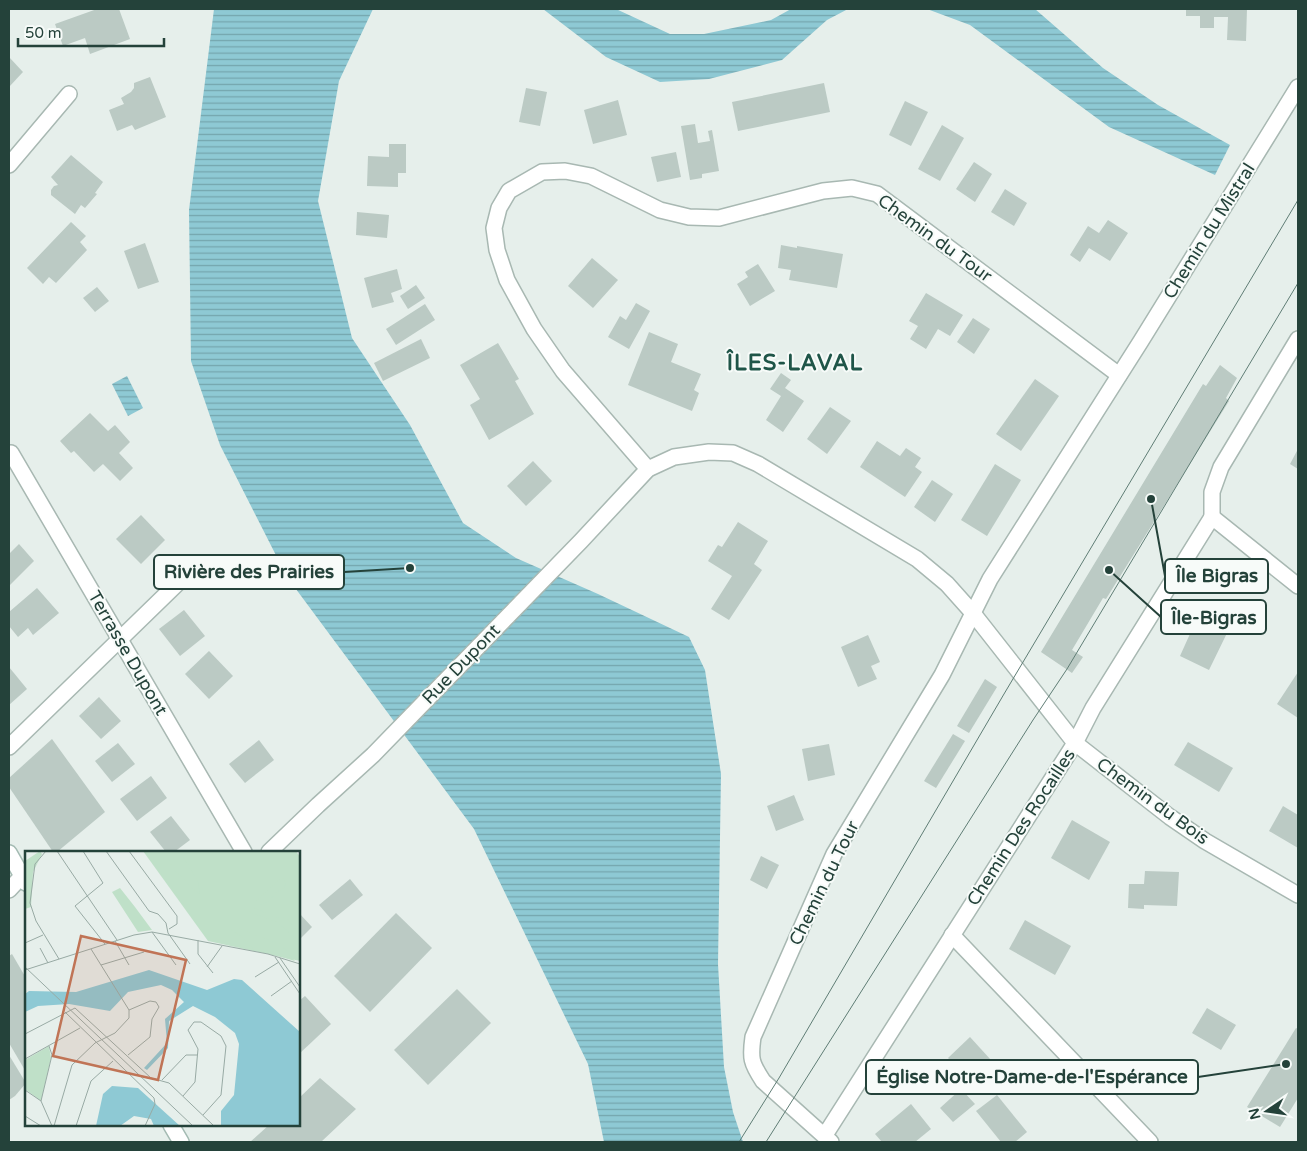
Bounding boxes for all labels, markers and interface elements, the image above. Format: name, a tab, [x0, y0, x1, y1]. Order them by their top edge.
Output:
scale bar	[18, 15, 164, 47]
text: 50 m	[25, 24, 62, 42]
street label: Chemin du Mistral	[1158, 159, 1260, 303]
street label: Chemin du Tour	[874, 189, 997, 287]
district label: ÎLES-LAVAL	[726, 349, 863, 376]
callout: Rivière des Prairies	[154, 555, 344, 589]
callout: Île Bigras	[1165, 559, 1268, 593]
text: Rivière des Prairies	[164, 561, 334, 583]
text: Île Bigras	[1175, 564, 1258, 588]
street label: Terrasse Dupont	[83, 587, 173, 719]
callout: Île-Bigras	[1161, 600, 1266, 634]
text: Île-Bigras	[1170, 606, 1257, 630]
street label: Rue Dupont	[417, 619, 505, 709]
street label: Chemin Des Rocailles	[962, 744, 1080, 910]
street label: Chemin du Bois	[1092, 753, 1214, 849]
street label: Chemin du Tour	[784, 817, 864, 949]
inset map	[25, 851, 300, 1126]
callout: Église Notre-Dame-de-l'Espérance	[866, 1060, 1198, 1094]
text: Église Notre-Dame-de-l'Espérance	[876, 1065, 1188, 1089]
north arrow	[1242, 1086, 1292, 1136]
text: N	[1245, 1106, 1264, 1121]

